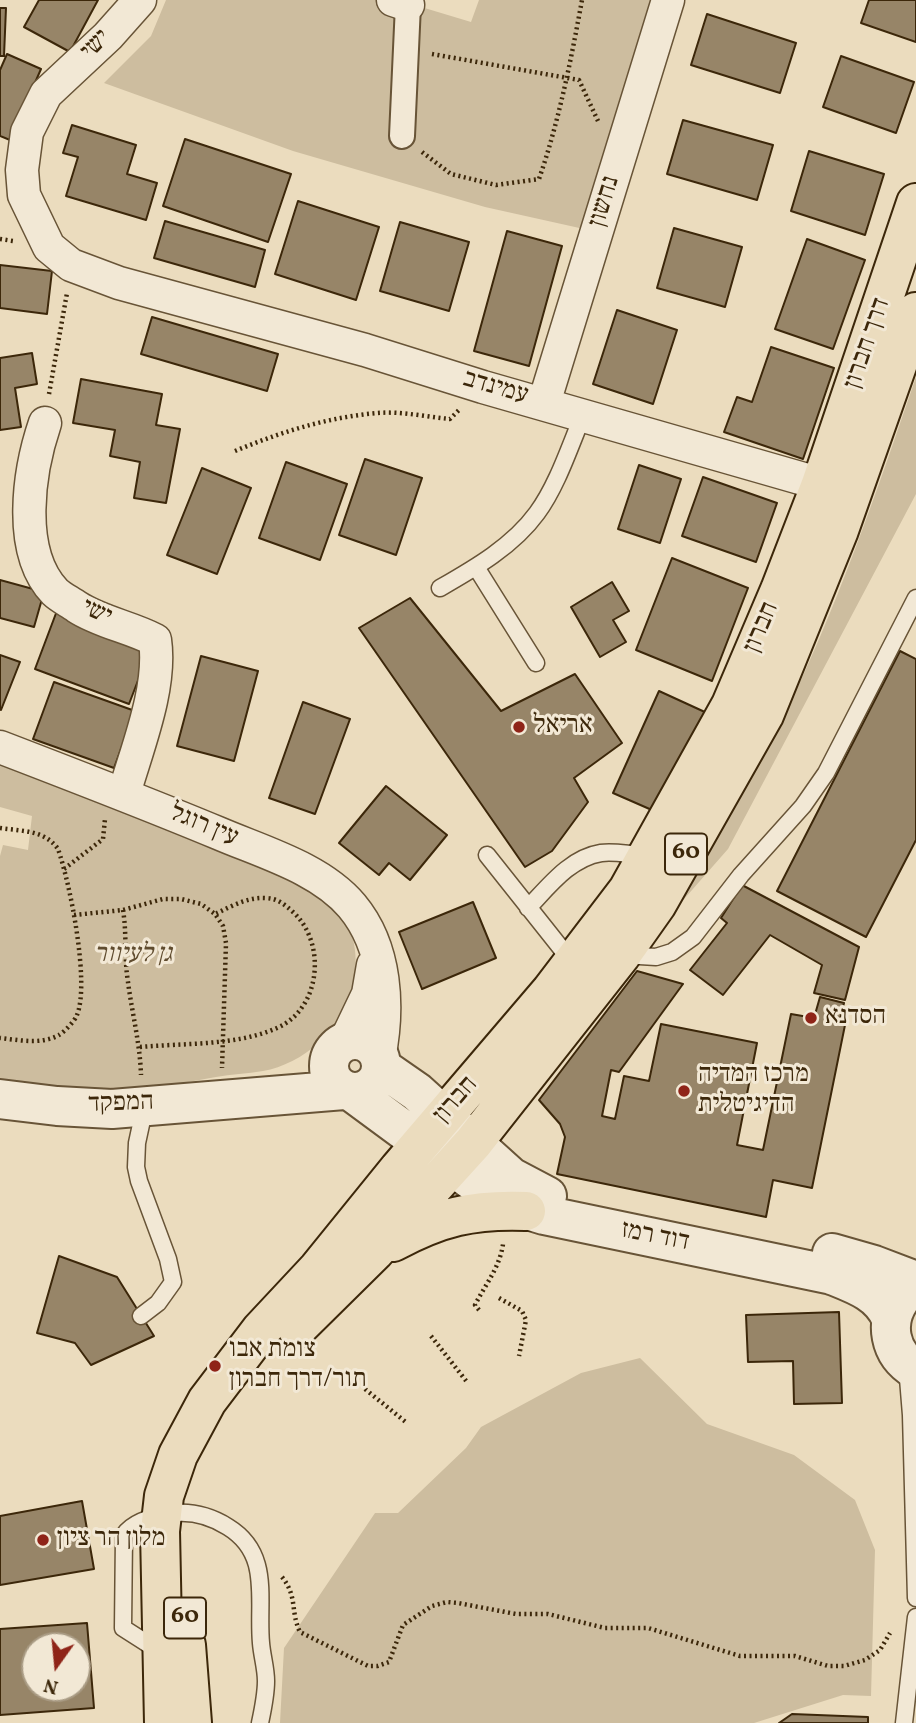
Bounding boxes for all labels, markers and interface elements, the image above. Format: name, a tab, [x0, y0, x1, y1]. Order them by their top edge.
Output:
street label: ישי	[75, 24, 119, 68]
street label: נחשון	[583, 173, 629, 231]
street label: דרך חברון	[839, 295, 899, 393]
street label: עמינדב	[459, 365, 531, 413]
street label: ישי	[76, 594, 116, 634]
street label: חברון	[738, 598, 788, 658]
place label: אריאל	[533, 711, 593, 743]
marker: אריאל	[511, 719, 527, 735]
street label: עין רוגל	[164, 799, 242, 855]
road number: 60	[665, 834, 707, 874]
park label: גן לעיוור	[94, 940, 172, 972]
place label: הסדנא	[825, 1002, 886, 1034]
marker: הסדנא	[803, 1010, 819, 1026]
place label: מרכז המדיה הדיגיטלית	[698, 1060, 809, 1122]
street label: חברון	[428, 1071, 486, 1131]
marker: מרכז המדיה הדיגיטלית	[676, 1083, 692, 1099]
street label: המפקד	[88, 1088, 154, 1122]
street label: דוד רמז	[618, 1216, 692, 1260]
place label: צומת אבו תור/דרך חברון	[229, 1335, 367, 1396]
marker: צומת אבו תור/דרך חברון	[207, 1358, 223, 1374]
place label: מלון הר ציון	[57, 1524, 165, 1556]
marker: מלון הר ציון	[35, 1532, 51, 1548]
road number: 60	[164, 1598, 206, 1638]
north arrow	[21, 1632, 91, 1702]
text: N	[41, 1671, 61, 1700]

